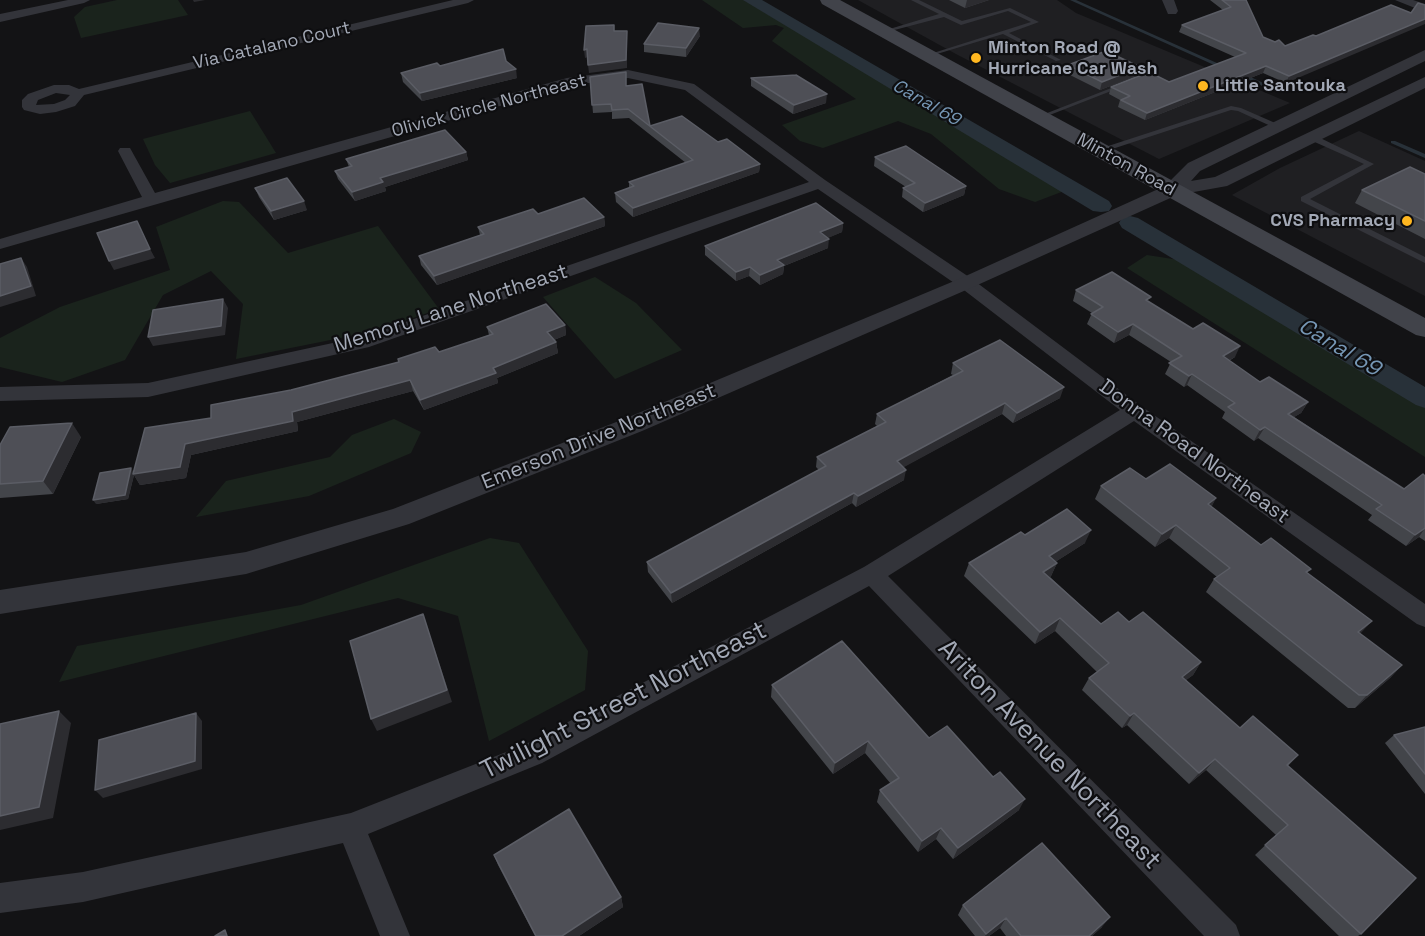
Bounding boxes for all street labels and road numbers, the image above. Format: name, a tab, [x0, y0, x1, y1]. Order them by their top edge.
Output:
street label: Via Catalano Court	[191, 17, 353, 75]
street label: Olivick Circle Northeast	[389, 70, 589, 142]
street label: Minton Road	[1073, 129, 1179, 201]
street label: Memory Lane Northeast	[331, 259, 571, 359]
street label: Donna Road Northeast	[1094, 374, 1294, 530]
street label: Emerson Drive Northeast	[478, 378, 720, 496]
street label: Twilight Street Northeast	[476, 615, 772, 787]
street label: Ariton Avenue Northeast	[931, 633, 1167, 877]

